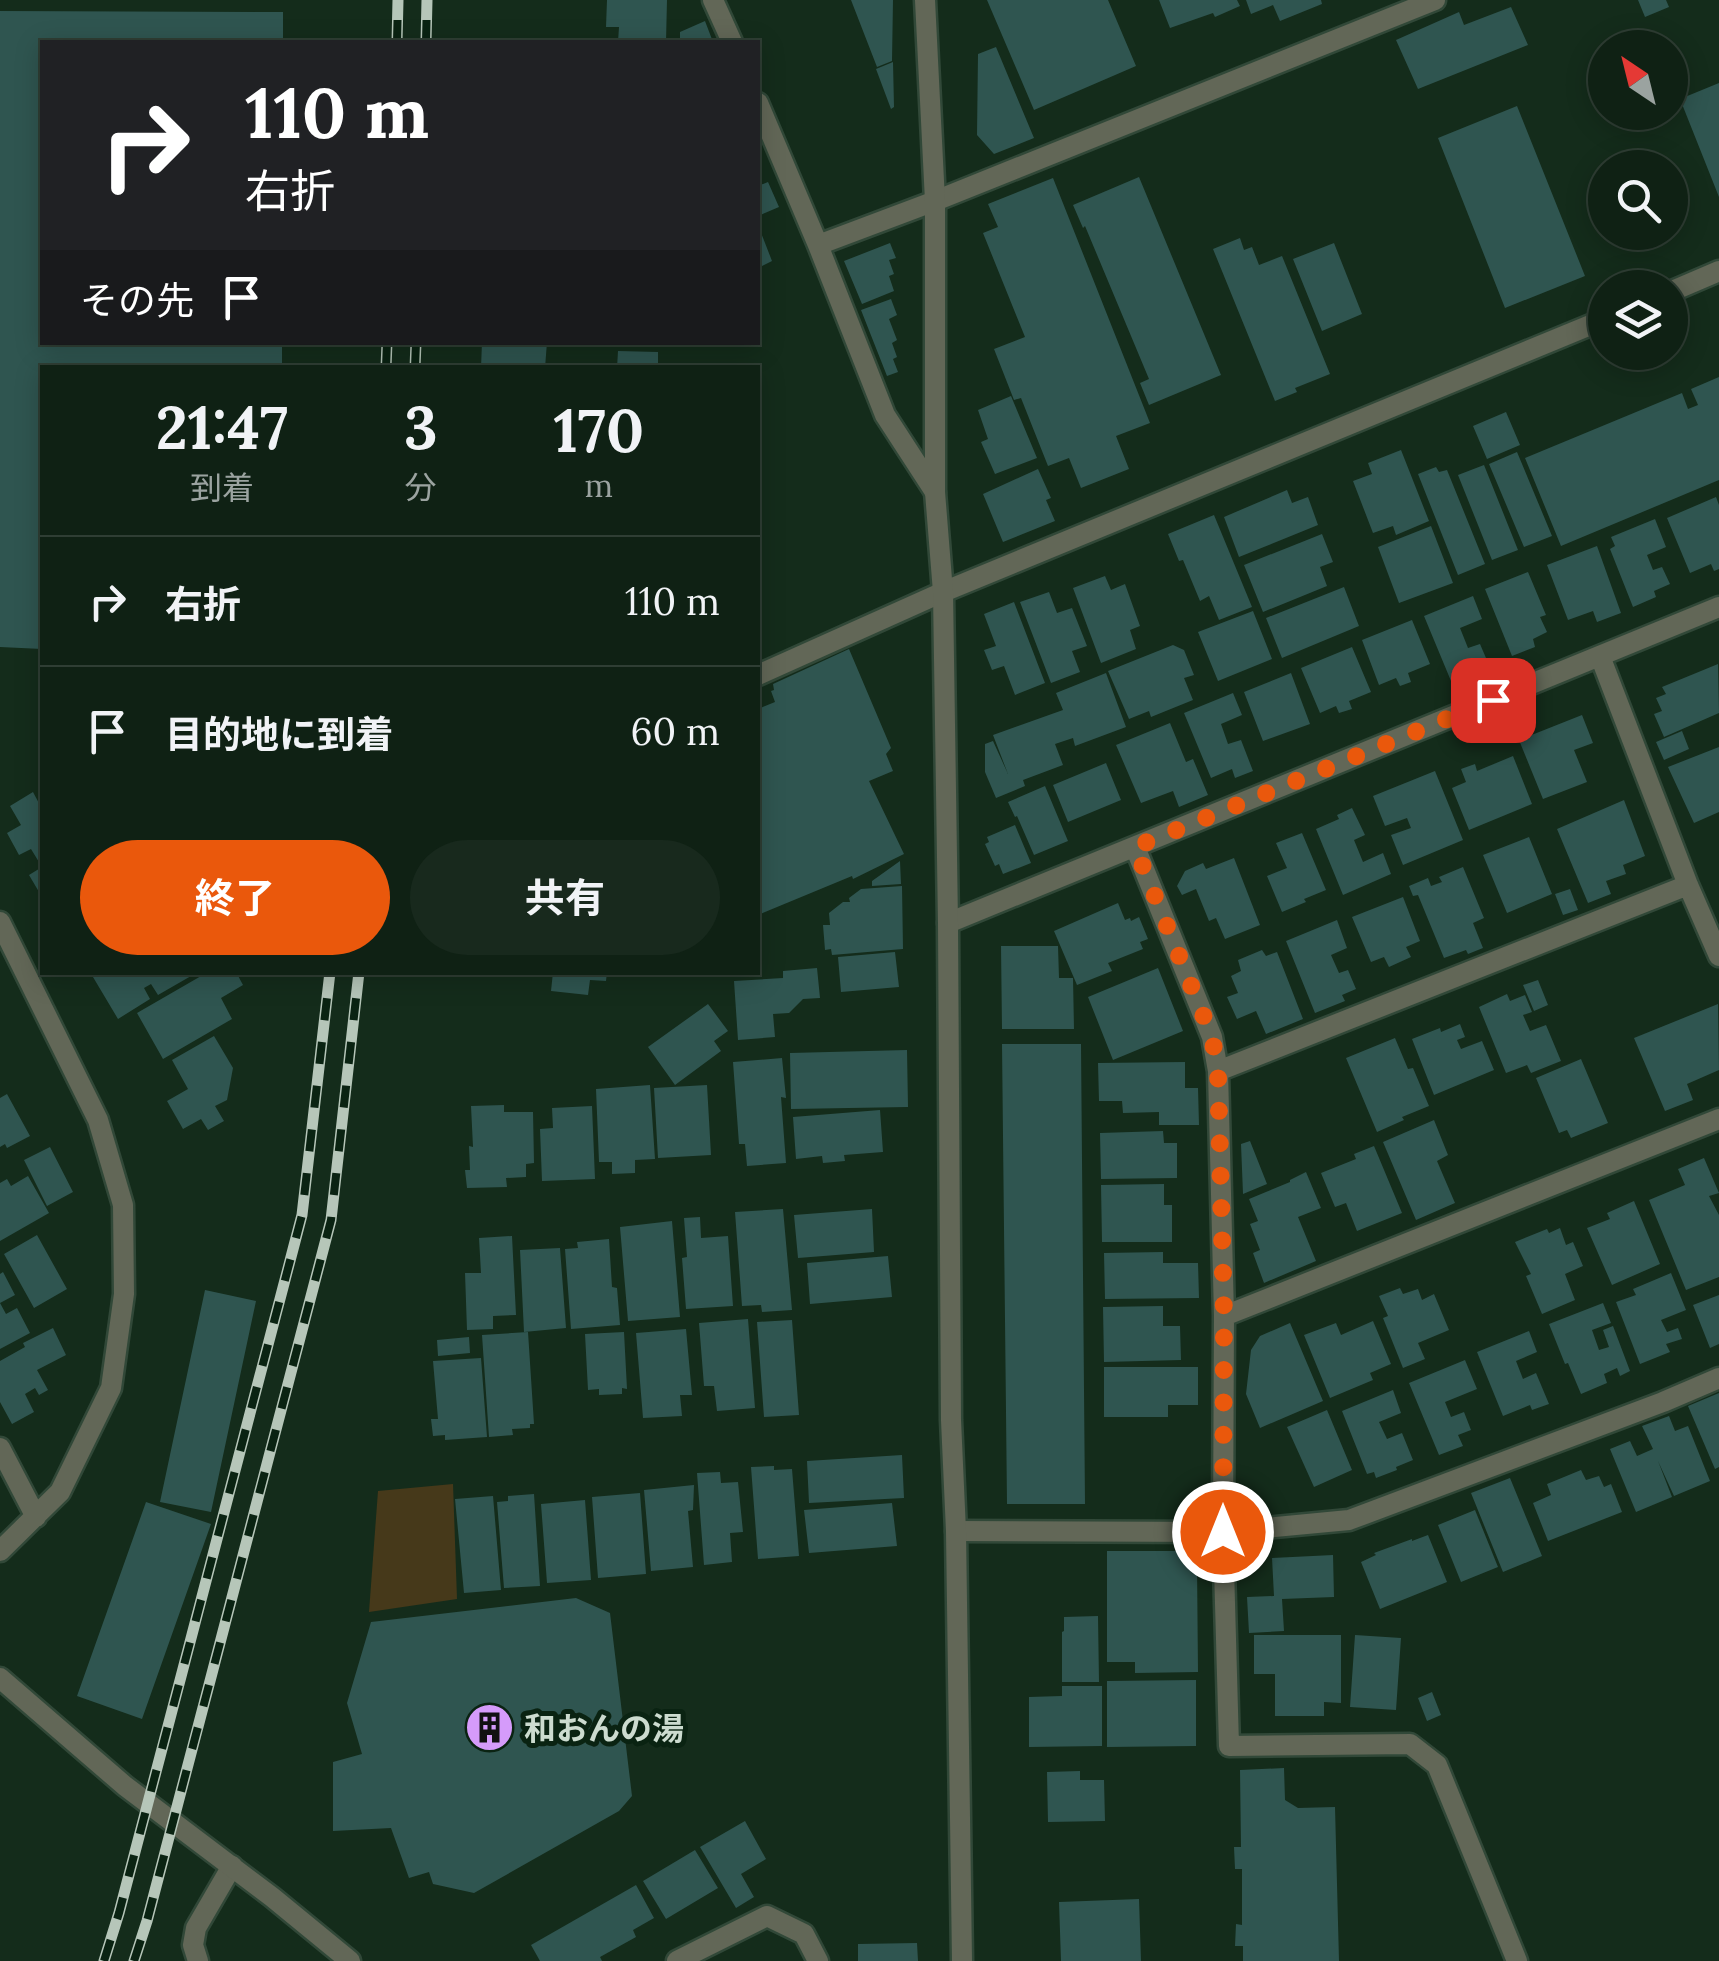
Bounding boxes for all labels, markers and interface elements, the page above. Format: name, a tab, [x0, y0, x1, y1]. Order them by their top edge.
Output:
north arrow	[1588, 30, 1688, 130]
map controls	[1588, 30, 1688, 370]
text: 110 m	[245, 68, 429, 157]
icon: right	[80, 80, 210, 210]
button: search	[1588, 150, 1688, 250]
text: 右折	[245, 162, 335, 219]
icon: arrive	[214, 270, 269, 325]
button: layers	[1588, 270, 1688, 370]
text: その先	[80, 276, 194, 324]
text: 21:47	[156, 389, 288, 465]
text: 3	[404, 389, 438, 465]
text: 170	[553, 392, 644, 468]
text: m	[584, 465, 613, 506]
text: 到着	[190, 467, 254, 508]
text: 分	[405, 467, 437, 508]
icon: right	[80, 574, 135, 629]
text: 110 m	[625, 577, 720, 625]
text: 右折	[165, 580, 241, 628]
pin	[1451, 658, 1536, 743]
icon: arrive	[1466, 673, 1521, 728]
icon: arrive	[80, 704, 135, 759]
text: 60 m	[630, 707, 720, 755]
text: 目的地に到着	[165, 710, 393, 758]
button: 終了	[80, 840, 390, 955]
button: 共有	[410, 840, 720, 955]
position arrow	[1171, 1480, 1275, 1584]
building icon: 和おんの湯	[463, 1702, 515, 1754]
place label: 和おんの湯	[524, 1708, 684, 1749]

